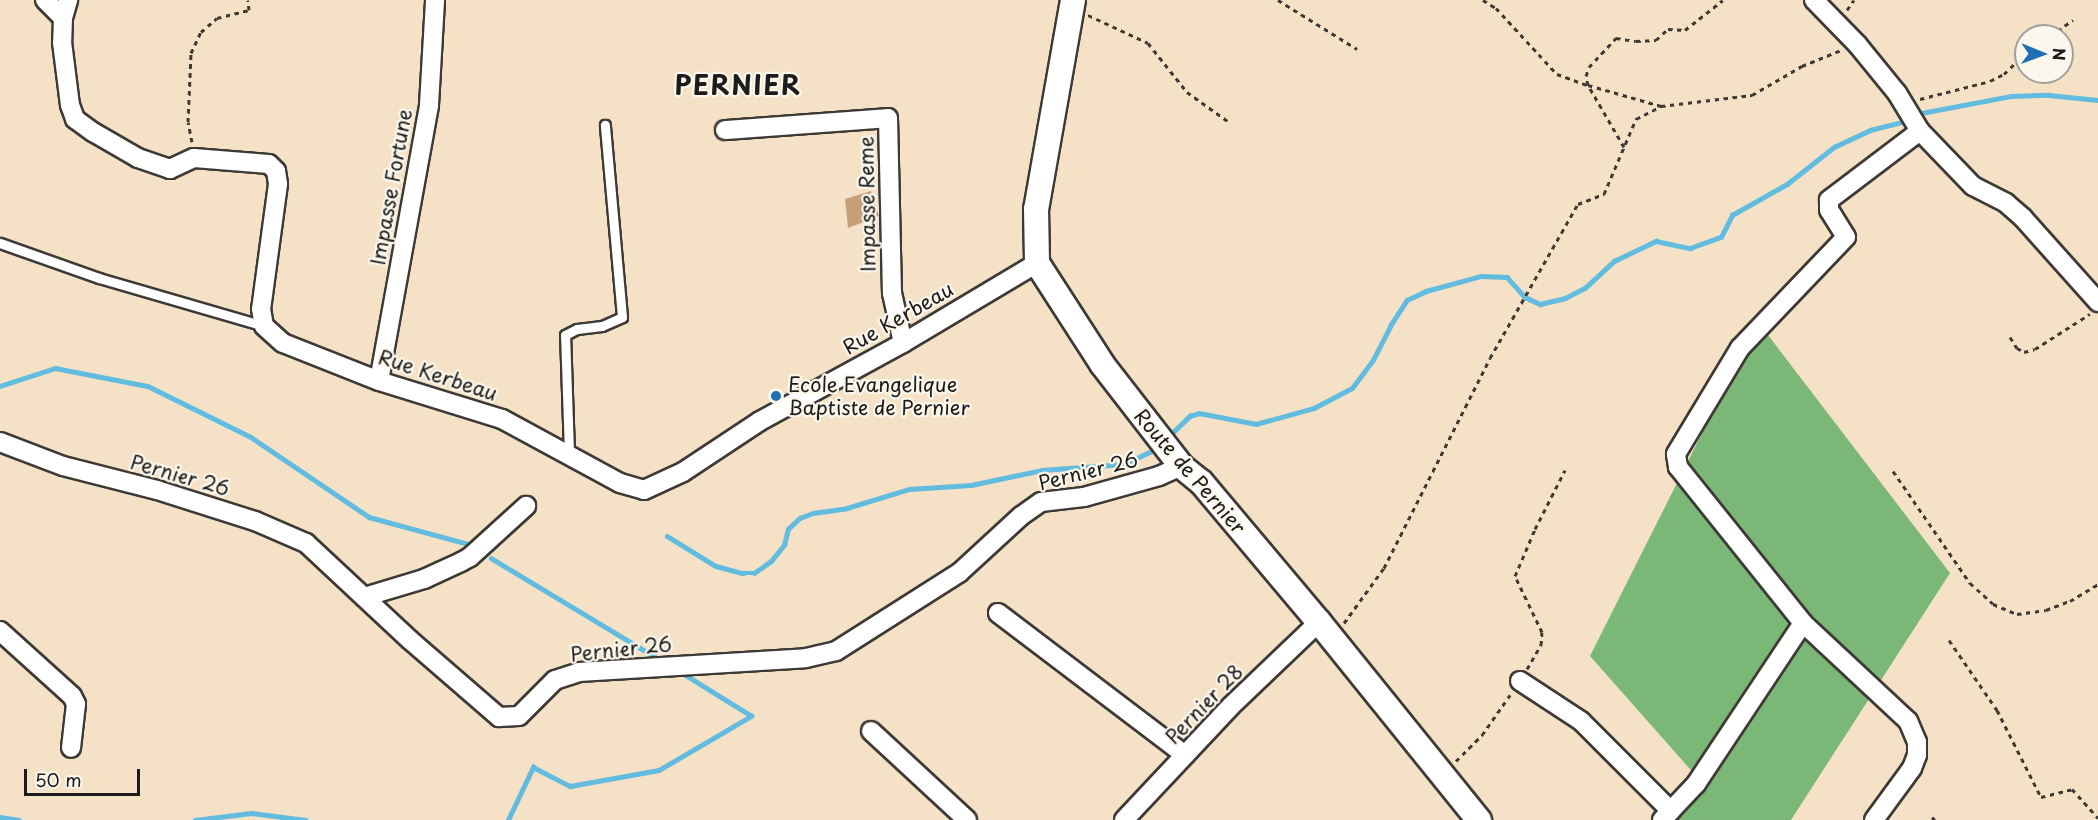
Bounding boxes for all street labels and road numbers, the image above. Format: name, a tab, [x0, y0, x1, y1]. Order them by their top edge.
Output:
street label: Impasse Fortune	[365, 107, 417, 267]
street label: Impasse Reme	[854, 135, 880, 273]
street label: Rue Kerbeau	[839, 277, 957, 359]
street label: Rue Kerbeau	[376, 345, 500, 405]
street label: Route de Pernier	[1129, 403, 1251, 539]
street label: Pernier 26	[1035, 447, 1141, 495]
street label: Pernier 26	[127, 449, 233, 501]
street label: Pernier 26	[568, 632, 674, 666]
street label: Pernier 28	[1160, 659, 1248, 749]

